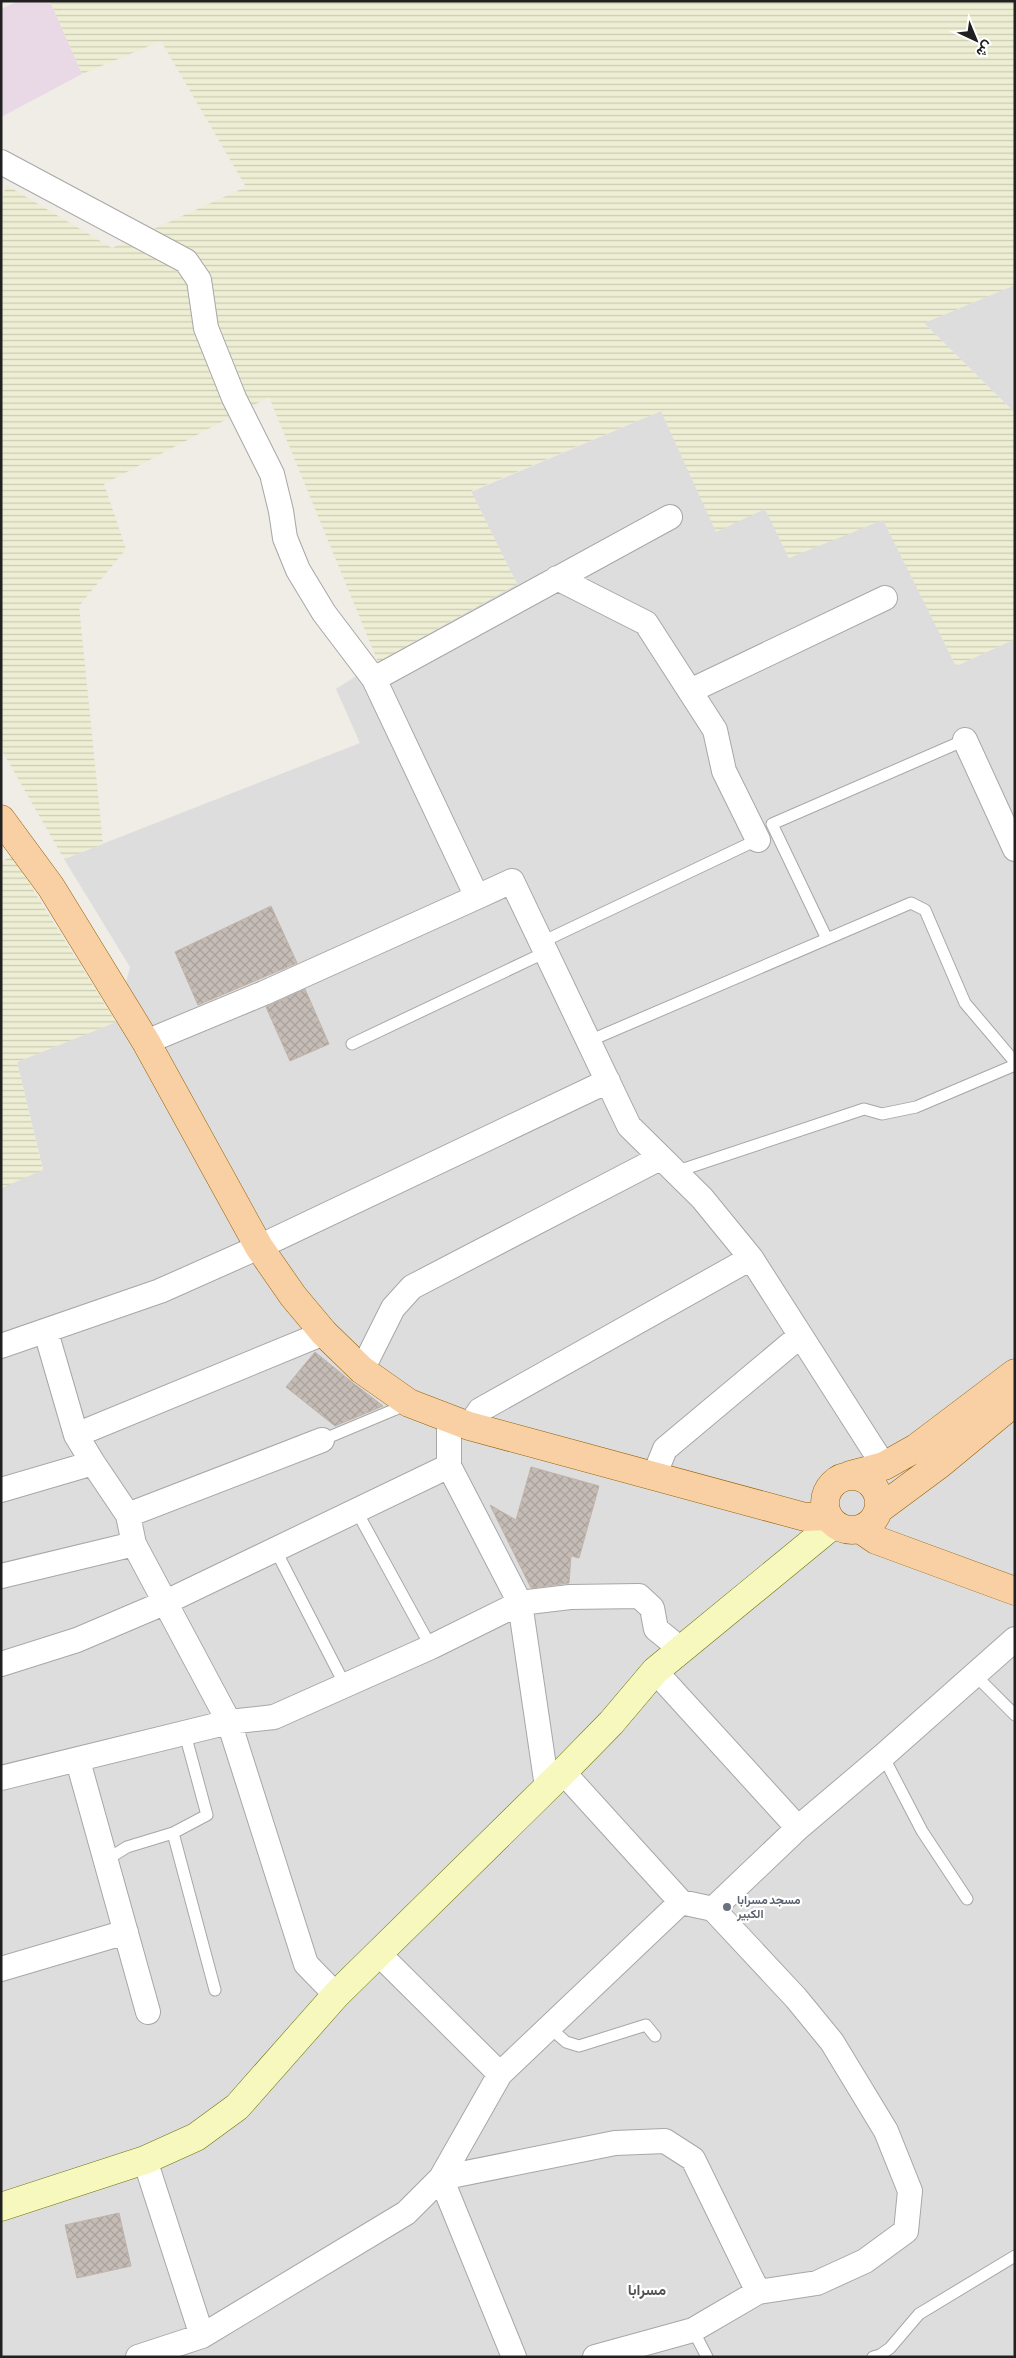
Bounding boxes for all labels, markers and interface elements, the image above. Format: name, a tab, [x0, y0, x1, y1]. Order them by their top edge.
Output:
north arrow	[951, 15, 1001, 65]
text: ش	[973, 37, 997, 61]
place label: مسجد مسرابا الكبير	[736, 1893, 801, 1922]
marker: مسجد مسرابا الكبير	[721, 1901, 733, 1913]
district label: مسرابا	[628, 2281, 666, 2299]

